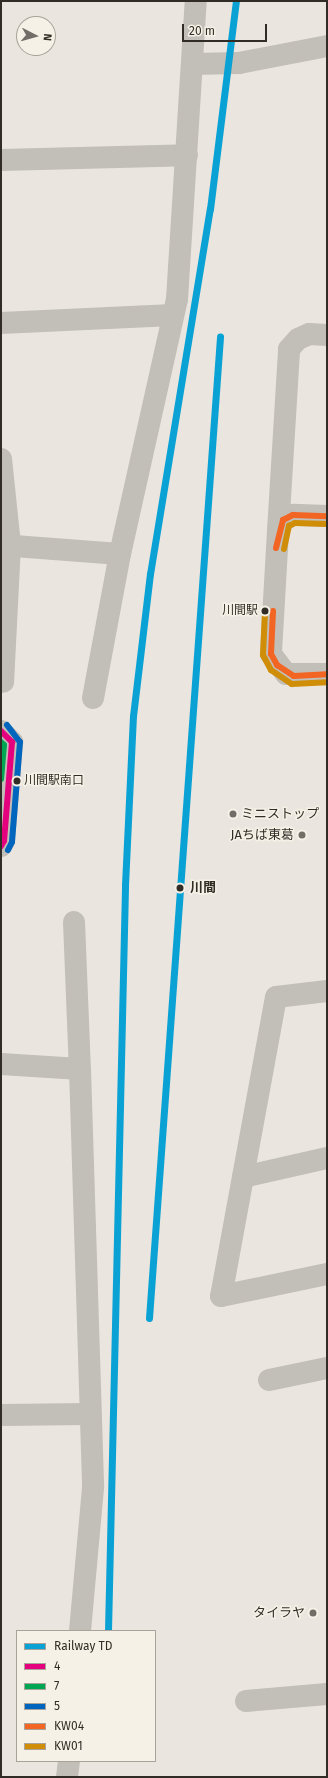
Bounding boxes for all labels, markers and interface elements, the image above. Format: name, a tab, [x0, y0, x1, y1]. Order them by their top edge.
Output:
north arrow	[16, 16, 56, 56]
scale bar	[184, 16, 269, 42]
text: 20 m	[189, 24, 215, 38]
text: N	[41, 33, 54, 42]
place label: 川間駅	[222, 604, 258, 618]
marker: 川間駅	[260, 606, 270, 616]
place label: 川間駅南口	[24, 774, 84, 788]
marker: 川間駅南口	[12, 776, 22, 786]
place label: ミニストップ	[241, 806, 319, 822]
marker: ミニストップ	[228, 809, 238, 819]
place label: JAちば東葛	[231, 827, 294, 843]
marker: JAちば東葛	[297, 830, 307, 840]
place label: 川間	[190, 880, 216, 896]
marker: 川間	[173, 881, 187, 895]
place label: タイラヤ	[253, 1605, 305, 1621]
marker: タイラヤ	[308, 1608, 318, 1618]
legend	[16, 1630, 156, 1762]
text: Railway TD	[54, 1639, 112, 1653]
text: 4	[54, 1659, 60, 1673]
text: 7	[54, 1679, 59, 1693]
text: 5	[54, 1699, 60, 1713]
text: KW04	[54, 1719, 84, 1733]
text: KW01	[54, 1739, 83, 1753]

